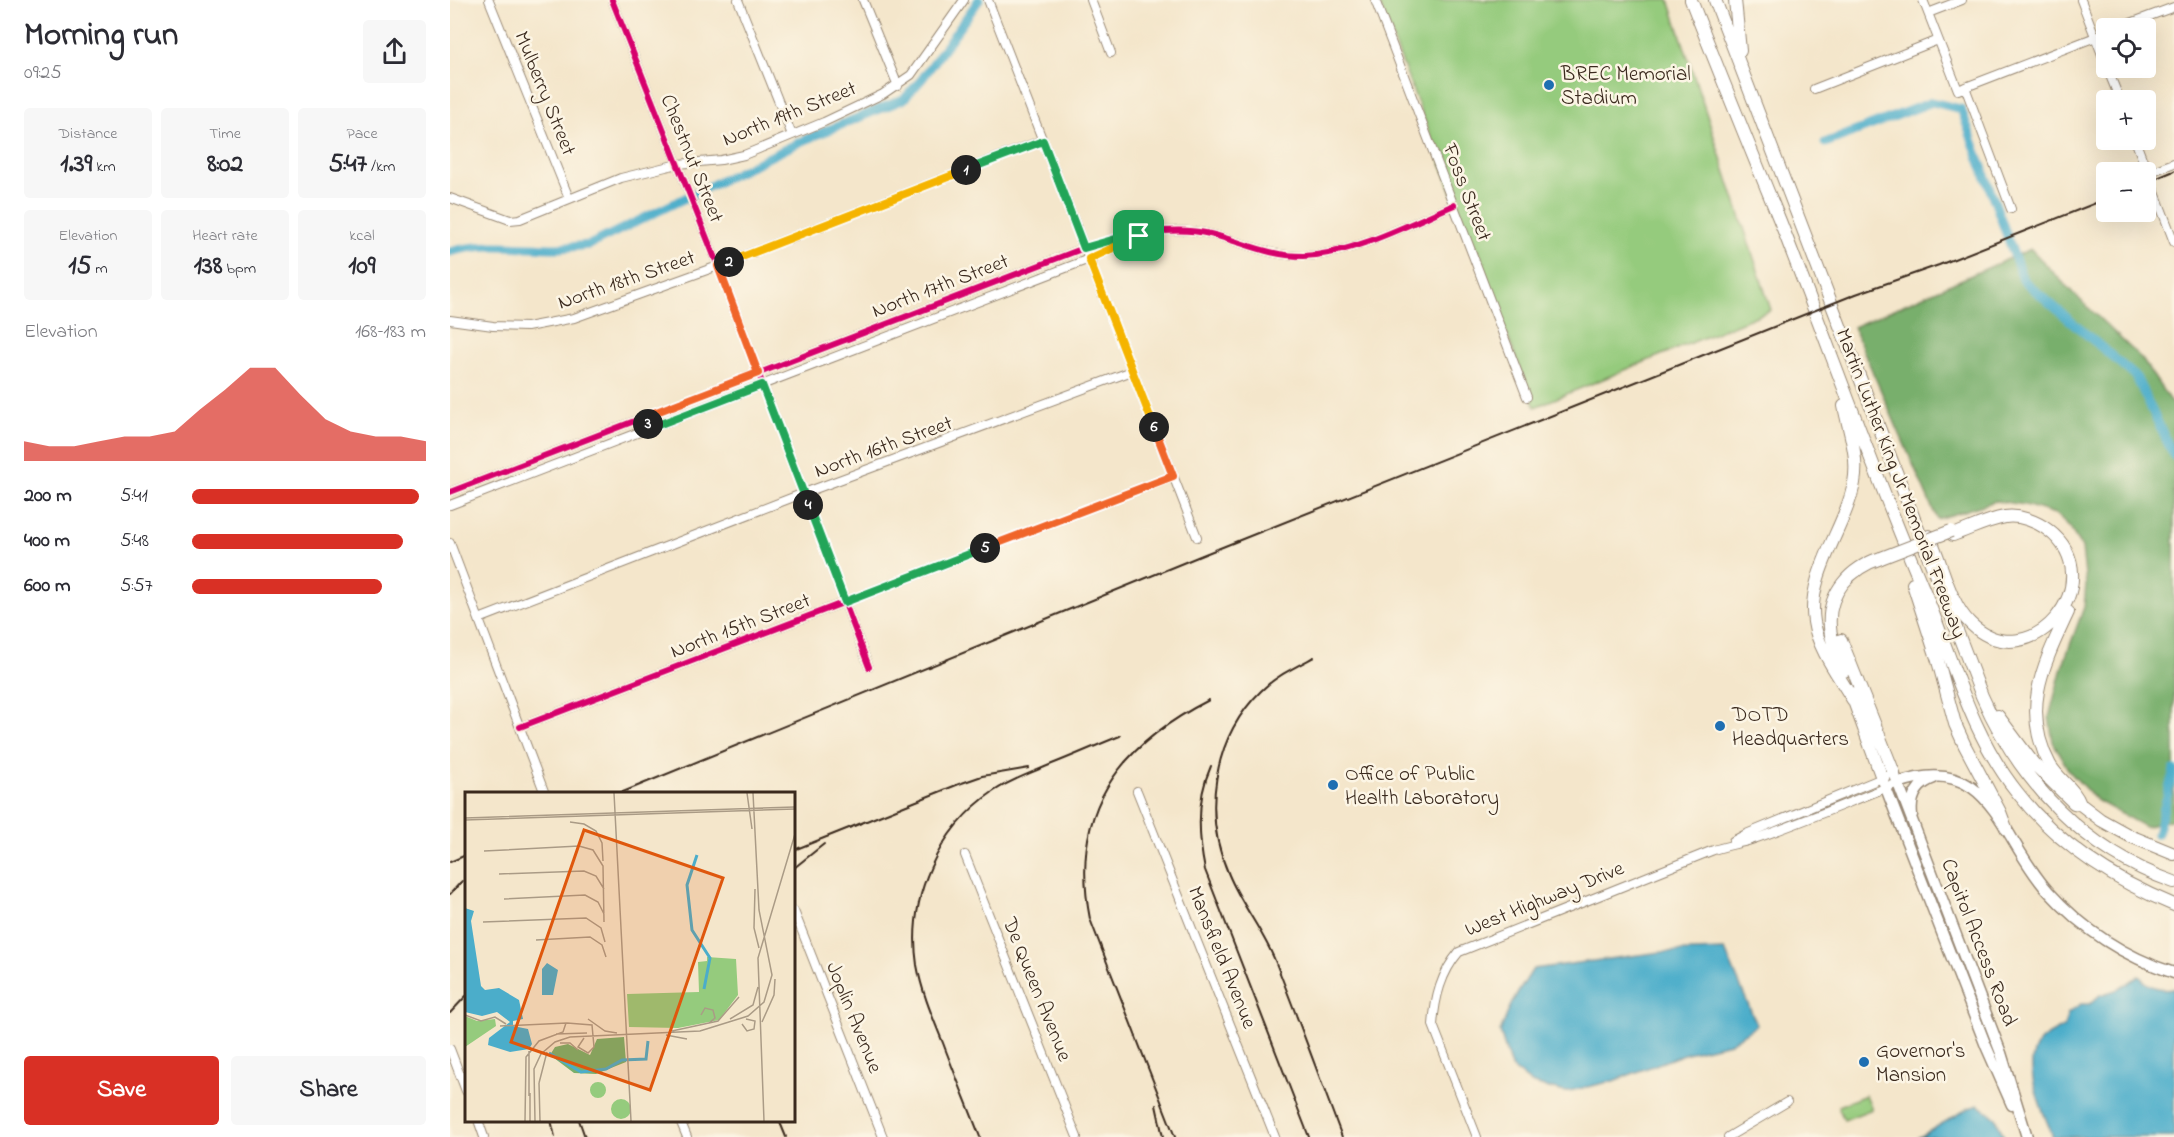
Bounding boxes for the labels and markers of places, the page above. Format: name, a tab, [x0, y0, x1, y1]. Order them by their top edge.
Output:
place label: BREC Memorial Stadium	[1560, 60, 1691, 114]
marker: BREC Memorial Stadium	[1542, 78, 1556, 92]
pin: 1	[951, 155, 981, 185]
pin	[1113, 210, 1164, 261]
pin: 2	[714, 247, 744, 277]
pin: 3	[633, 409, 663, 439]
pin: 6	[1139, 412, 1169, 442]
pin: 4	[793, 490, 823, 520]
pin: 5	[970, 533, 1000, 563]
place label: DOTD Headquarters	[1731, 701, 1849, 755]
marker: DOTD Headquarters	[1713, 719, 1727, 733]
place label: Office of Public Health Laboratory	[1345, 760, 1499, 816]
marker: Office of Public Health Laboratory	[1326, 778, 1340, 792]
place label: Governor's Mansion	[1876, 1037, 1965, 1091]
marker: Governor's Mansion	[1857, 1055, 1871, 1069]

